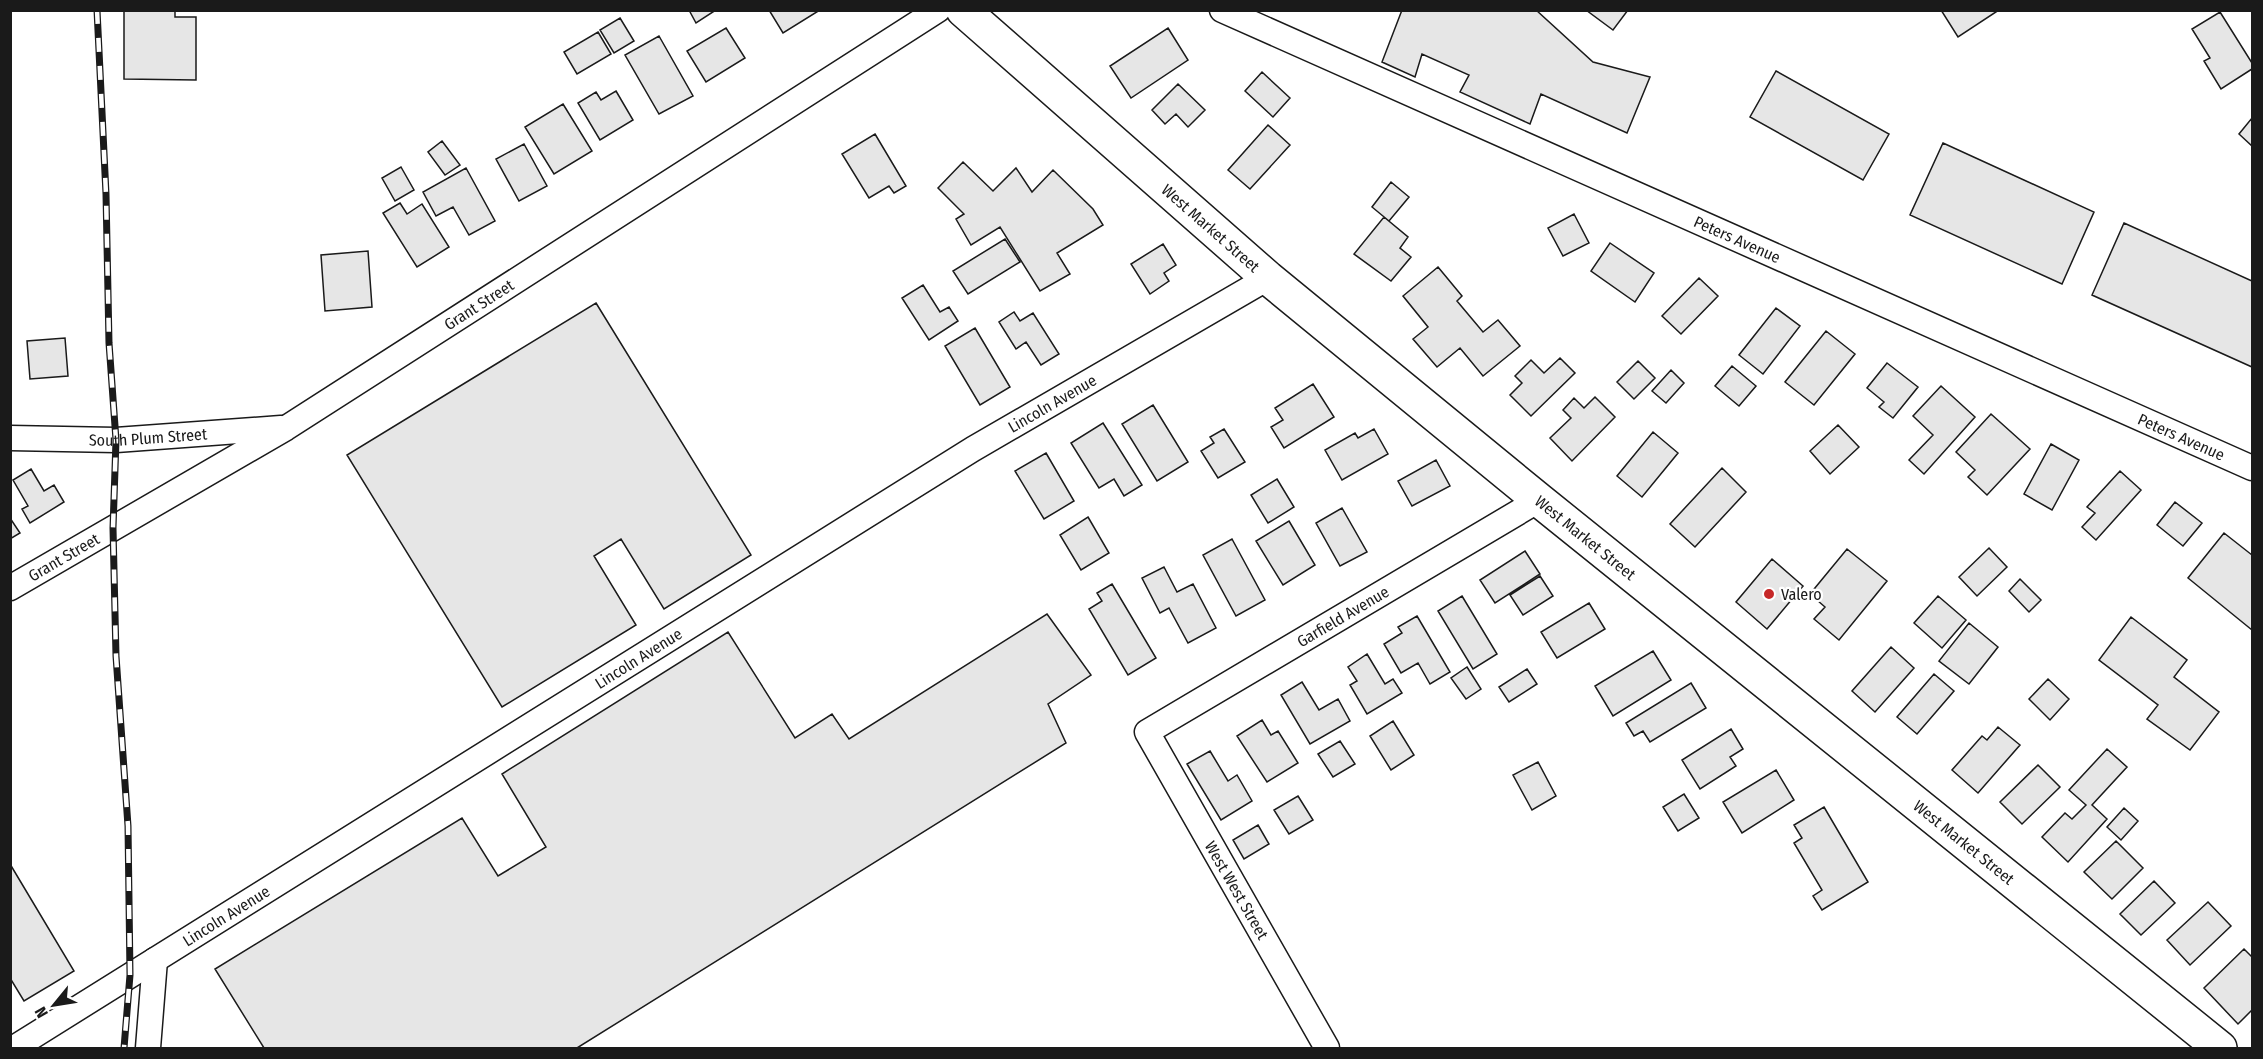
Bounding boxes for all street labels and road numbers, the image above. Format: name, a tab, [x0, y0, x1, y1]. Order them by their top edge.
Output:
street label: West Market Street	[1158, 180, 1264, 277]
street label: Peters Avenue	[1691, 212, 1783, 267]
street label: Grant Street	[441, 275, 518, 334]
street label: Lincoln Avenue	[1005, 371, 1100, 437]
street label: Peters Avenue	[2135, 410, 2228, 465]
street label: South Plum Street	[89, 424, 208, 450]
street label: West Market Street	[1531, 492, 1640, 585]
street label: Grant Street	[25, 529, 103, 585]
street label: Garfield Avenue	[1294, 582, 1392, 651]
street label: Lincoln Avenue	[591, 624, 686, 693]
street label: West Market Street	[1910, 796, 2019, 889]
street label: West West Street	[1201, 838, 1273, 943]
street label: Lincoln Avenue	[179, 882, 273, 950]

